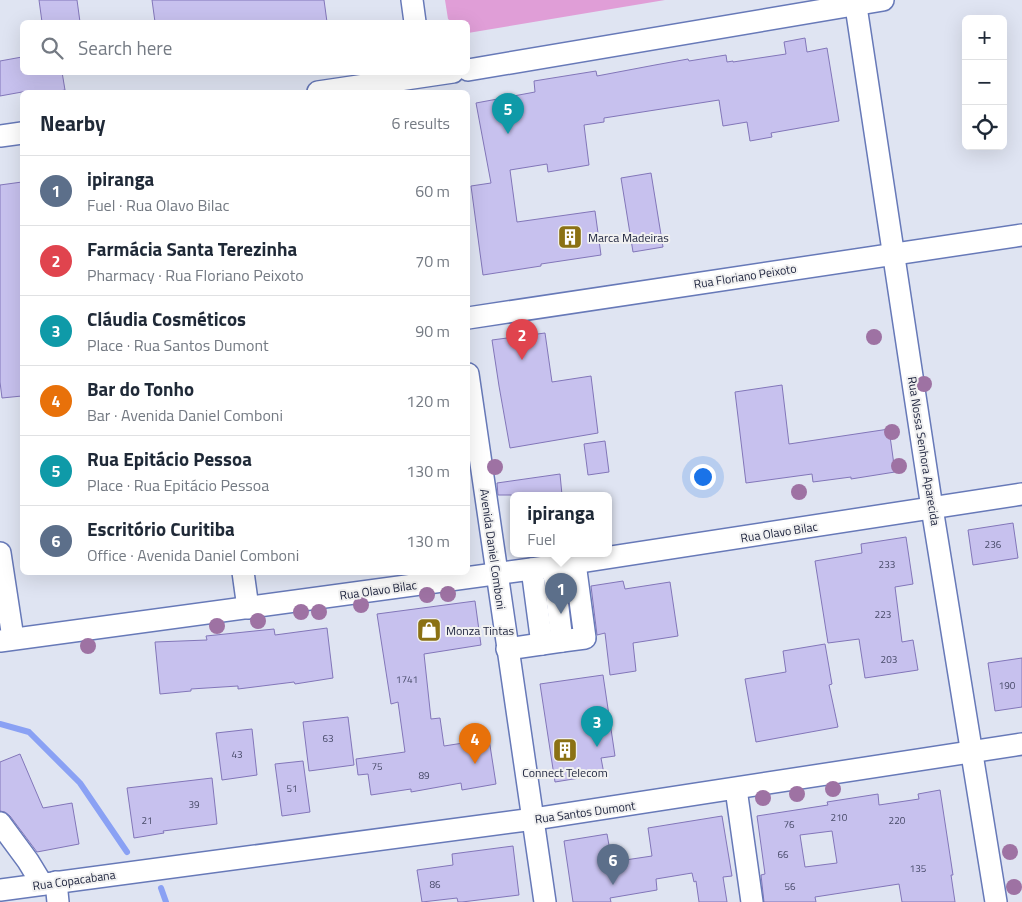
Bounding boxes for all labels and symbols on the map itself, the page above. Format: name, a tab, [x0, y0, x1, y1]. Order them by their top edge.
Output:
pin: 5	[492, 93, 524, 134]
building icon: Marca Madeiras	[557, 224, 583, 250]
place label: Marca Madeiras	[588, 228, 669, 247]
street label: Rua Floriano Peixoto	[692, 258, 798, 294]
pin: 2	[506, 319, 538, 360]
street label: Rua Nossa Senhora Aparecida	[903, 375, 945, 527]
your location	[690, 464, 716, 490]
street label: Avenida Daniel Comboni	[475, 488, 511, 610]
street label: Rua Olavo Bilac	[739, 517, 819, 547]
house number: 236	[985, 537, 1002, 552]
house number: 233	[879, 557, 895, 572]
pin: 1	[545, 573, 577, 614]
street label: Rua Olavo Bilac	[338, 575, 418, 605]
house number: 223	[875, 607, 891, 622]
shop icon: Monza Tintas	[416, 617, 442, 643]
place label: Monza Tintas	[446, 621, 514, 640]
house number: 203	[881, 652, 897, 667]
house number: 1741	[396, 672, 418, 687]
house number: 190	[999, 678, 1016, 693]
pin: 3	[581, 706, 613, 747]
pin: 4	[459, 723, 491, 764]
house number: 63	[322, 731, 334, 746]
building icon: Connect Telecom	[552, 737, 578, 763]
house number: 43	[231, 747, 243, 762]
house number: 75	[371, 759, 383, 774]
place label: Connect Telecom	[522, 763, 608, 782]
house number: 89	[418, 768, 430, 783]
house number: 51	[286, 781, 298, 796]
street label: Rua Santos Dumont	[534, 795, 637, 828]
house number: 39	[188, 797, 200, 812]
house number: 210	[831, 810, 848, 825]
house number: 21	[141, 813, 153, 828]
house number: 220	[889, 813, 906, 828]
house number: 76	[783, 817, 795, 832]
pin: 6	[597, 844, 629, 885]
house number: 66	[777, 847, 789, 862]
house number: 135	[910, 861, 927, 876]
street label: Rua Copacabana	[31, 865, 117, 895]
house number: 86	[429, 877, 441, 892]
house number: 56	[784, 879, 796, 894]

